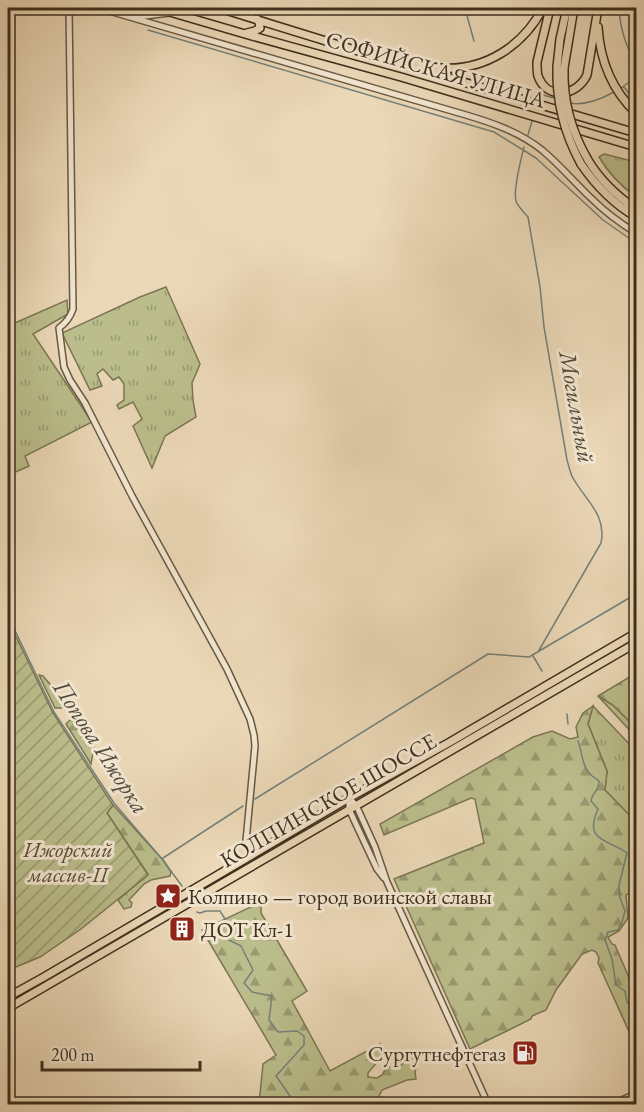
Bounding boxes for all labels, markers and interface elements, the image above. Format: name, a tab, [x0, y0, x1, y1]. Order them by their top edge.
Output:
street label: СОФИЙСКАЯ УЛИЦА	[323, 24, 550, 115]
water label: Могильный	[552, 347, 603, 465]
water label: Попова Ижорка	[46, 673, 156, 819]
street label: КОЛПИНСКОЕ ШОССЕ	[215, 727, 442, 874]
park label: Ижорский массив-II	[22, 835, 113, 889]
place icon: Колпино — город воинской славы	[153, 881, 183, 911]
place label: Колпино — город воинской славы	[188, 882, 492, 911]
building icon: ДОТ Кл-1	[167, 914, 197, 944]
place label: ДОТ Кл-1	[201, 915, 294, 944]
scale bar	[42, 1034, 200, 1072]
fuel station icon: Сургутнефтегаз	[510, 1038, 540, 1068]
place label: Сургутнефтегаз	[368, 1039, 506, 1068]
text: 200 m	[51, 1043, 95, 1066]

